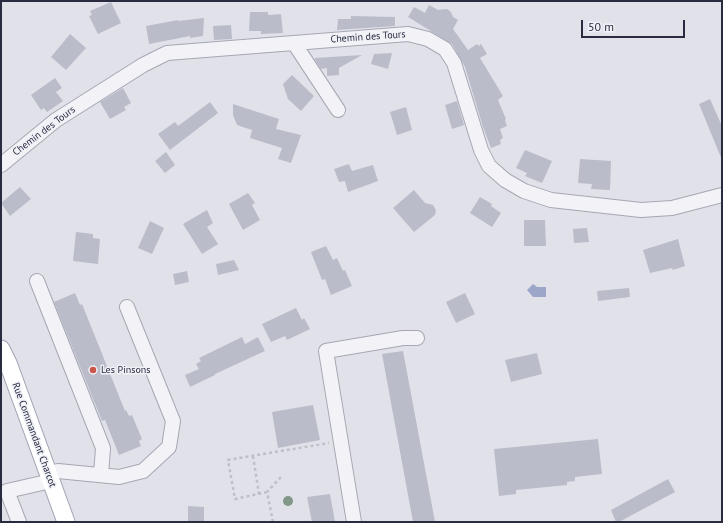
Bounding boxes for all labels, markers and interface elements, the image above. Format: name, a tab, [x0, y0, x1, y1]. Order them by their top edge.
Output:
scale bar	[583, 12, 687, 38]
text: 50 m	[588, 19, 614, 34]
street label: Chemin des Tours	[330, 28, 406, 46]
street label: Chemin des Tours	[10, 104, 78, 158]
place label: Les Pinsons	[101, 364, 151, 376]
marker: Les Pinsons	[88, 365, 98, 375]
street label: Rue Commandant Charcot	[9, 381, 59, 489]

